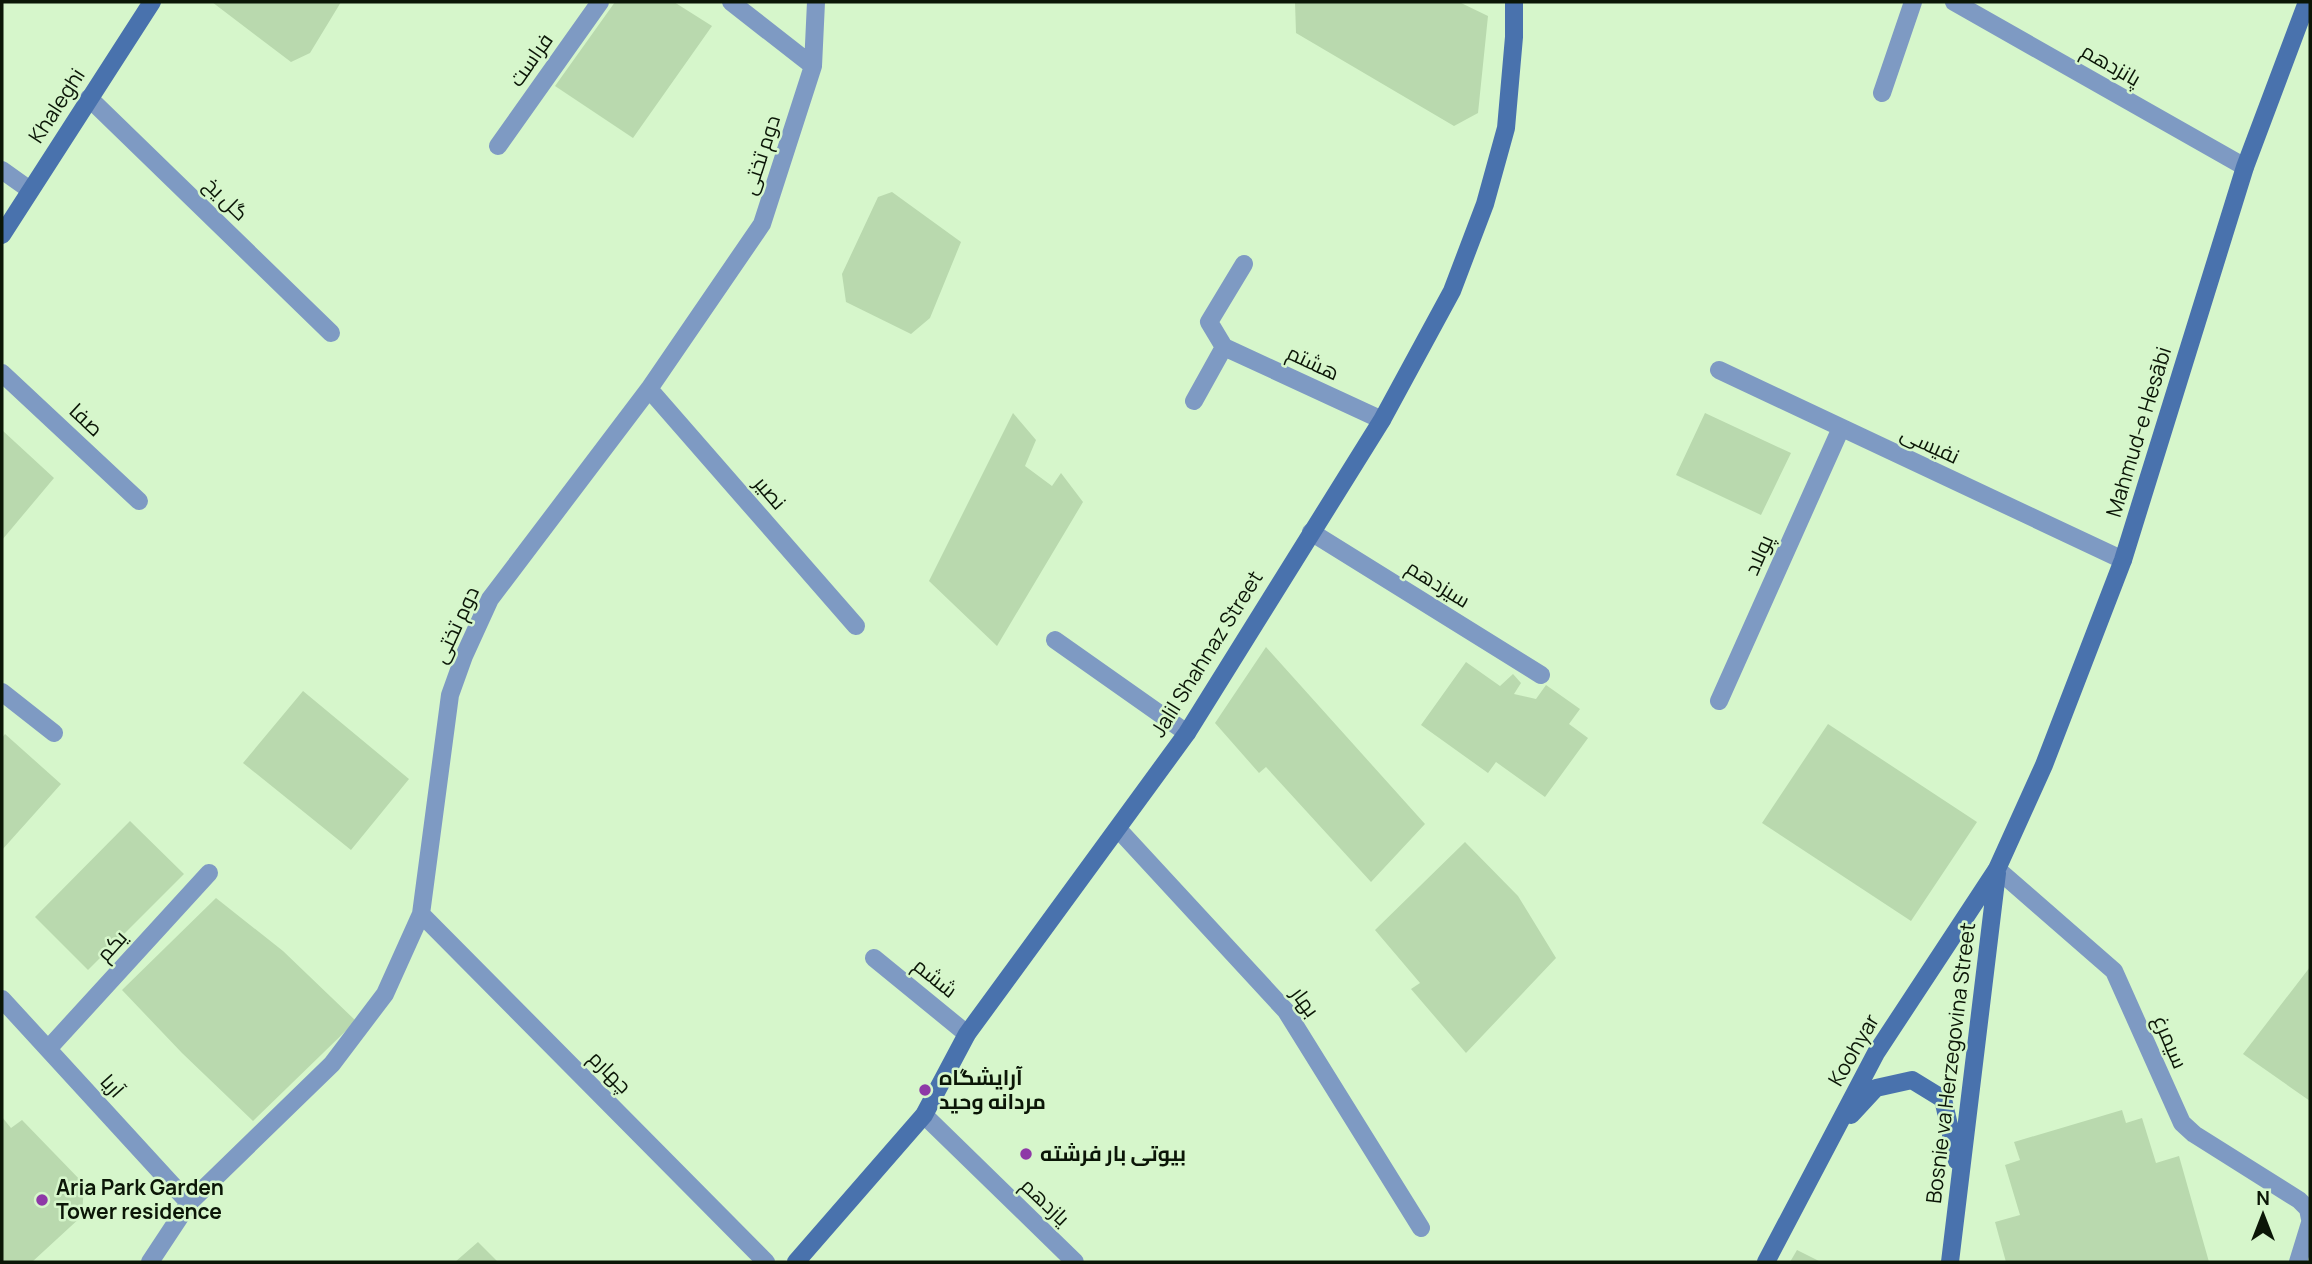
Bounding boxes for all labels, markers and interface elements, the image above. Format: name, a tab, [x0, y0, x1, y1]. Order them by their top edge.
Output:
street label: فراست	[502, 27, 559, 92]
street label: پانزدهم	[2076, 36, 2147, 93]
street label: Khaleghi	[22, 63, 91, 148]
street label: دوم تختی	[734, 111, 787, 198]
street label: گل یخ	[198, 170, 255, 227]
street label: هشتم	[1282, 338, 1344, 387]
street label: Mahmud-e Hesābi	[2099, 343, 2177, 520]
street label: صفا	[64, 396, 110, 442]
street label: نفیسی	[1896, 418, 1964, 470]
street label: نصیر	[748, 469, 793, 515]
street label: پولاد	[1737, 530, 1780, 580]
street label: سیزدهم	[1401, 553, 1476, 615]
street label: Jalil Shahnaz Street	[1144, 565, 1269, 742]
street label: دوم تختی	[425, 582, 486, 668]
street label: Bosnie va Herzegovina Street	[1919, 921, 1981, 1205]
street label: یکم	[90, 923, 134, 968]
street label: ششم	[907, 951, 964, 1004]
street label: بهار	[1285, 980, 1326, 1022]
street label: Koohyar	[1821, 1008, 1885, 1091]
street label: سیمرغ	[2146, 1011, 2195, 1073]
street label: چهارم	[582, 1044, 638, 1100]
place label: آرایشگاه مردانه وحید	[939, 1063, 1046, 1115]
street label: آریا	[95, 1067, 131, 1103]
marker: آرایشگاه مردانه وحید	[917, 1082, 933, 1098]
place label: بیوتی بار فرشته	[1040, 1139, 1186, 1167]
marker: بیوتی بار فرشته	[1018, 1146, 1034, 1162]
street label: یازدهم	[1014, 1171, 1077, 1232]
place label: Aria Park Garden Tower residence	[56, 1173, 224, 1225]
north arrow	[2228, 1180, 2298, 1250]
text: N	[2256, 1185, 2270, 1211]
marker: Aria Park Garden Tower residence	[34, 1192, 50, 1208]

